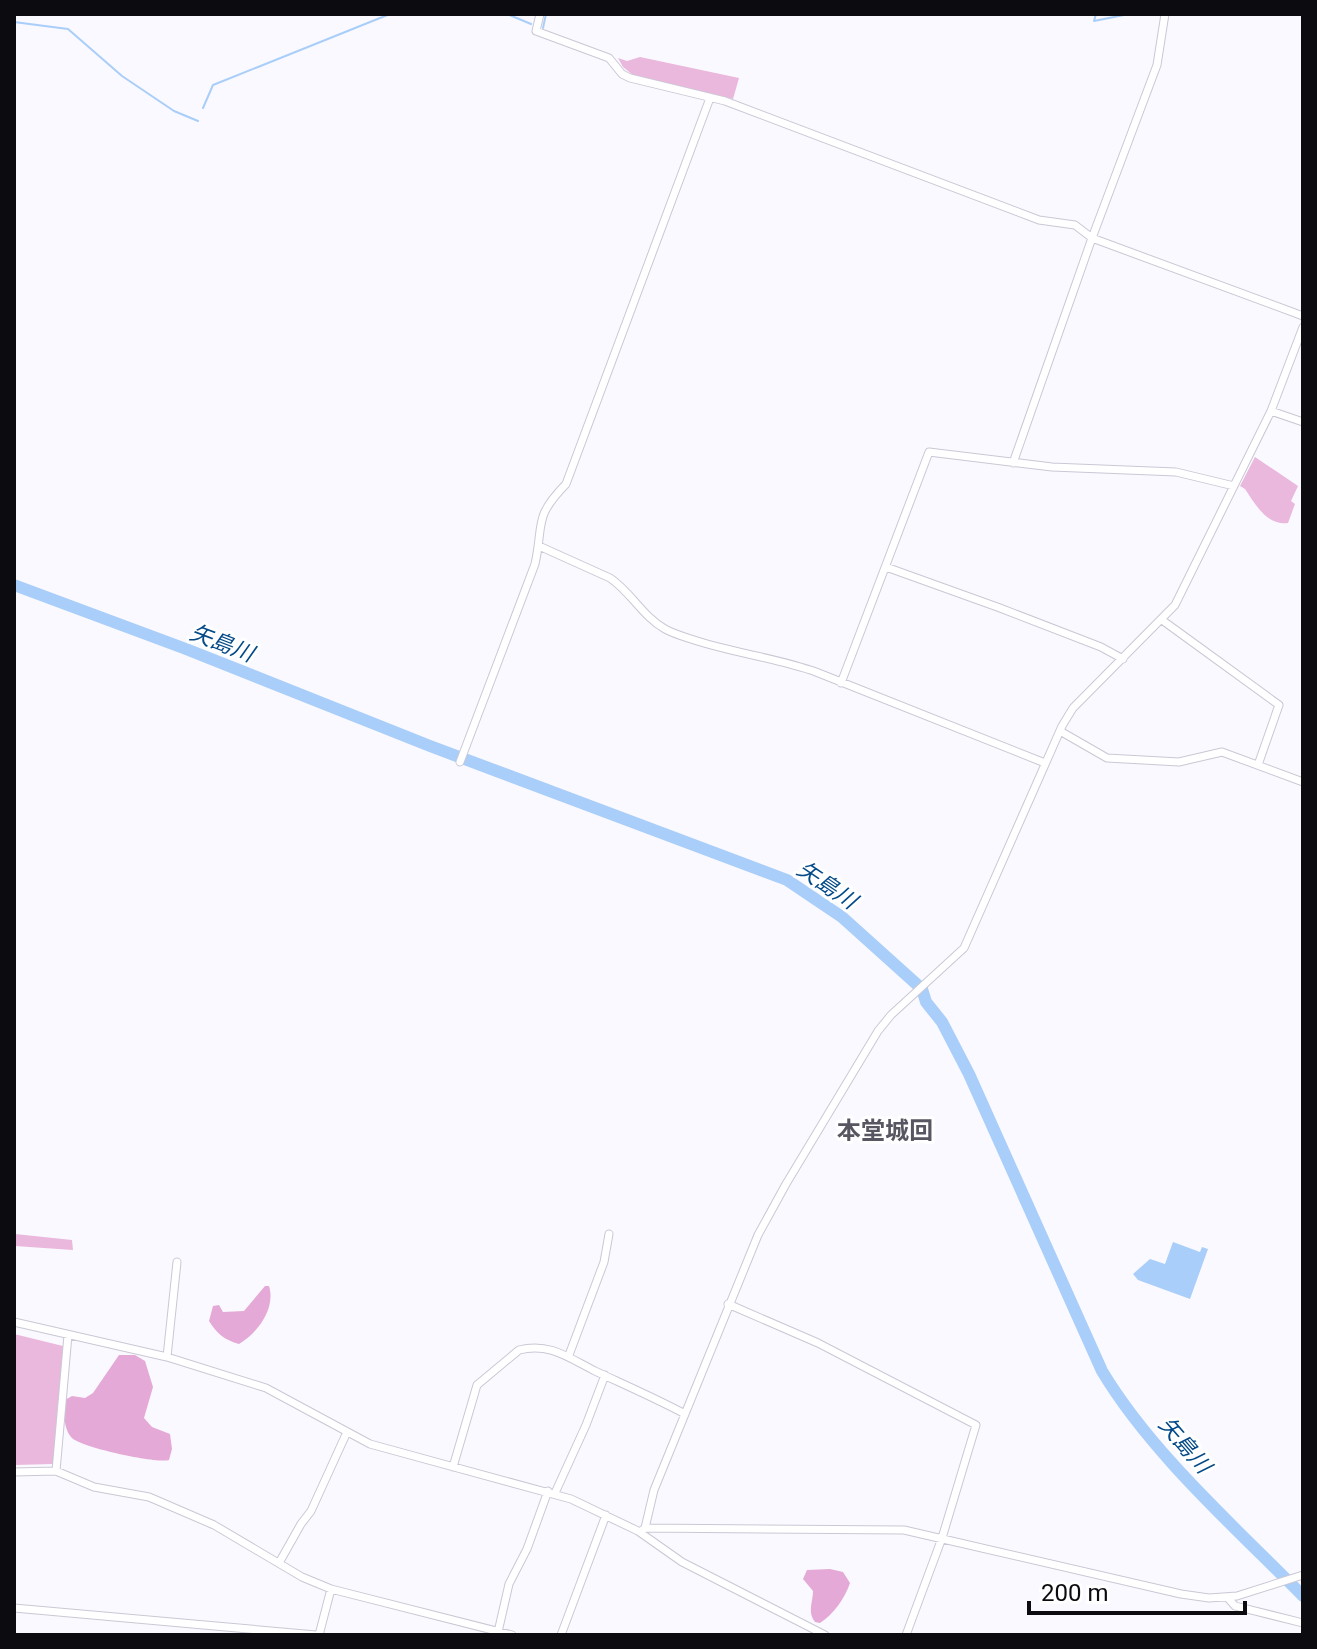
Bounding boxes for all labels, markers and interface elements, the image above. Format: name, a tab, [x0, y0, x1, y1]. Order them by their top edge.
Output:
water label: 矢島川	[187, 620, 259, 667]
water label: 矢島川	[793, 856, 863, 915]
district label: 本堂城回	[837, 1117, 933, 1145]
water label: 矢島川	[1154, 1412, 1217, 1480]
scale bar	[1029, 1565, 1245, 1615]
text: 200 m	[1041, 1579, 1108, 1607]

